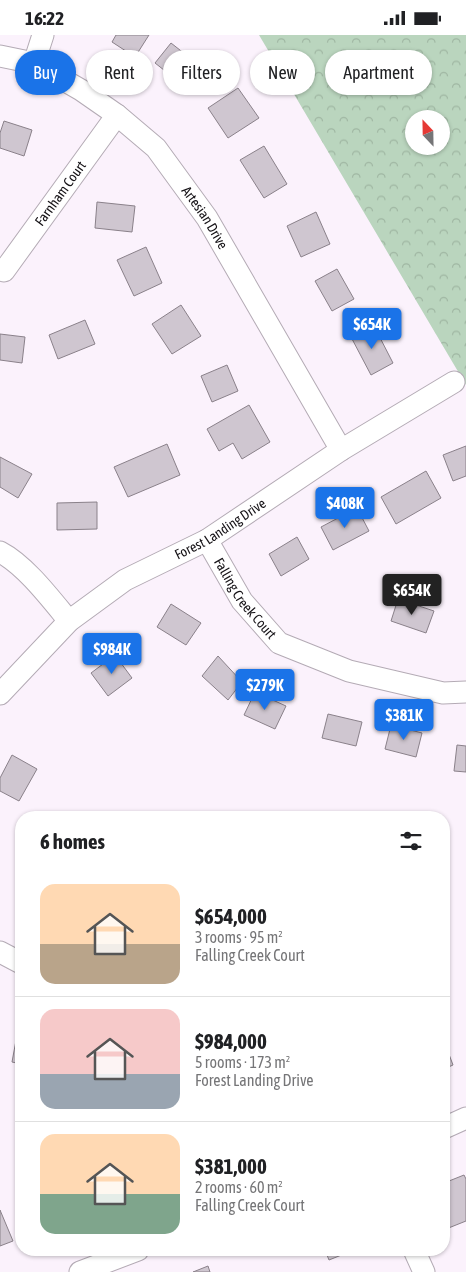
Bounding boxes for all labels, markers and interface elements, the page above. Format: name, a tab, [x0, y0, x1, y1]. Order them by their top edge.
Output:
text: 16:22	[25, 7, 64, 29]
chip: Buy	[15, 50, 76, 95]
chip: Rent	[86, 50, 153, 95]
chip: Filters	[163, 50, 240, 95]
chip: New	[250, 50, 315, 95]
chip: Apartment	[325, 50, 432, 95]
north arrow	[405, 110, 450, 155]
map controls	[405, 110, 450, 155]
street label: Farnham Court	[32, 158, 89, 229]
street label: Artesian Drive	[179, 183, 231, 252]
pin: $654K	[337, 307, 407, 350]
text: $654K	[353, 315, 391, 333]
pin: $408K	[310, 487, 380, 529]
text: $408K	[326, 494, 364, 512]
street label: Forest Landing Drive	[172, 495, 269, 563]
street label: Falling Creek Court	[211, 555, 280, 642]
pin: $654K	[377, 573, 447, 616]
text: $654K	[393, 581, 431, 599]
pin: $984K	[77, 633, 147, 675]
text: $984K	[93, 640, 131, 658]
pin: $279K	[230, 669, 300, 711]
text: $279K	[246, 676, 284, 694]
pin: $381K	[369, 699, 439, 741]
text: $381K	[385, 706, 423, 724]
icon: filters	[397, 827, 425, 855]
text: 6 homes	[40, 829, 105, 853]
icon: home	[80, 904, 140, 964]
text: $654,000	[195, 904, 267, 928]
text: 3 rooms · 95 m²	[195, 928, 283, 946]
text: Falling Creek Court	[195, 946, 305, 964]
icon: home	[80, 1029, 140, 1089]
text: $984,000	[195, 1029, 267, 1053]
text: 5 rooms · 173 m²	[195, 1053, 290, 1071]
text: Forest Landing Drive	[195, 1071, 314, 1089]
icon: home	[80, 1154, 140, 1214]
text: $381,000	[195, 1154, 267, 1178]
text: 2 rooms · 60 m²	[195, 1178, 283, 1196]
text: Falling Creek Court	[195, 1196, 305, 1214]

